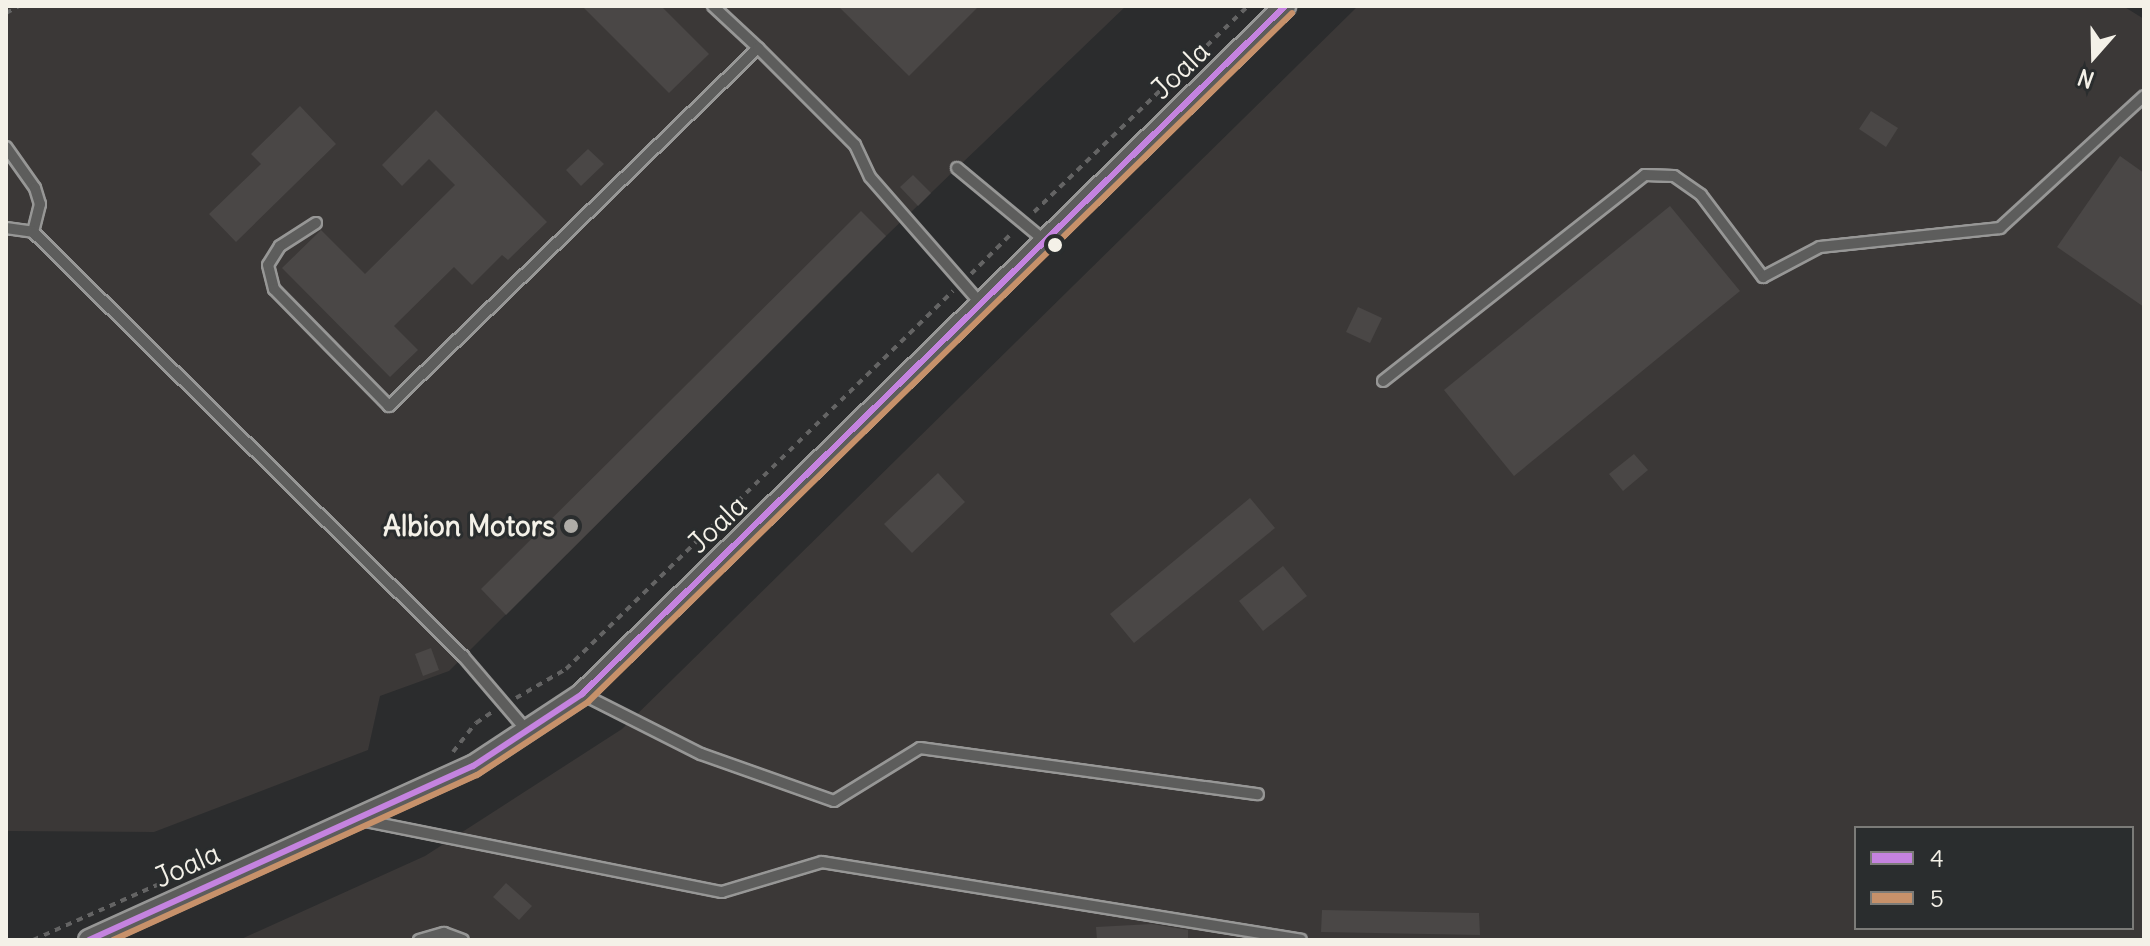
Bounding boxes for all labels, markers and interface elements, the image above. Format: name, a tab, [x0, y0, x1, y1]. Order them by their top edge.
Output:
north arrow	[2054, 16, 2134, 96]
street label: Joala	[1144, 34, 1216, 106]
text: N	[2074, 63, 2098, 94]
unlabelled marker	[1047, 237, 1063, 253]
street label: Joala	[681, 488, 753, 560]
place label: Albion Motors	[383, 509, 555, 543]
marker: Albion Motors	[562, 517, 580, 535]
legend	[1854, 826, 2134, 930]
street label: Joala	[149, 836, 225, 894]
text: 4	[1930, 843, 1944, 873]
text: 5	[1930, 883, 1944, 913]

